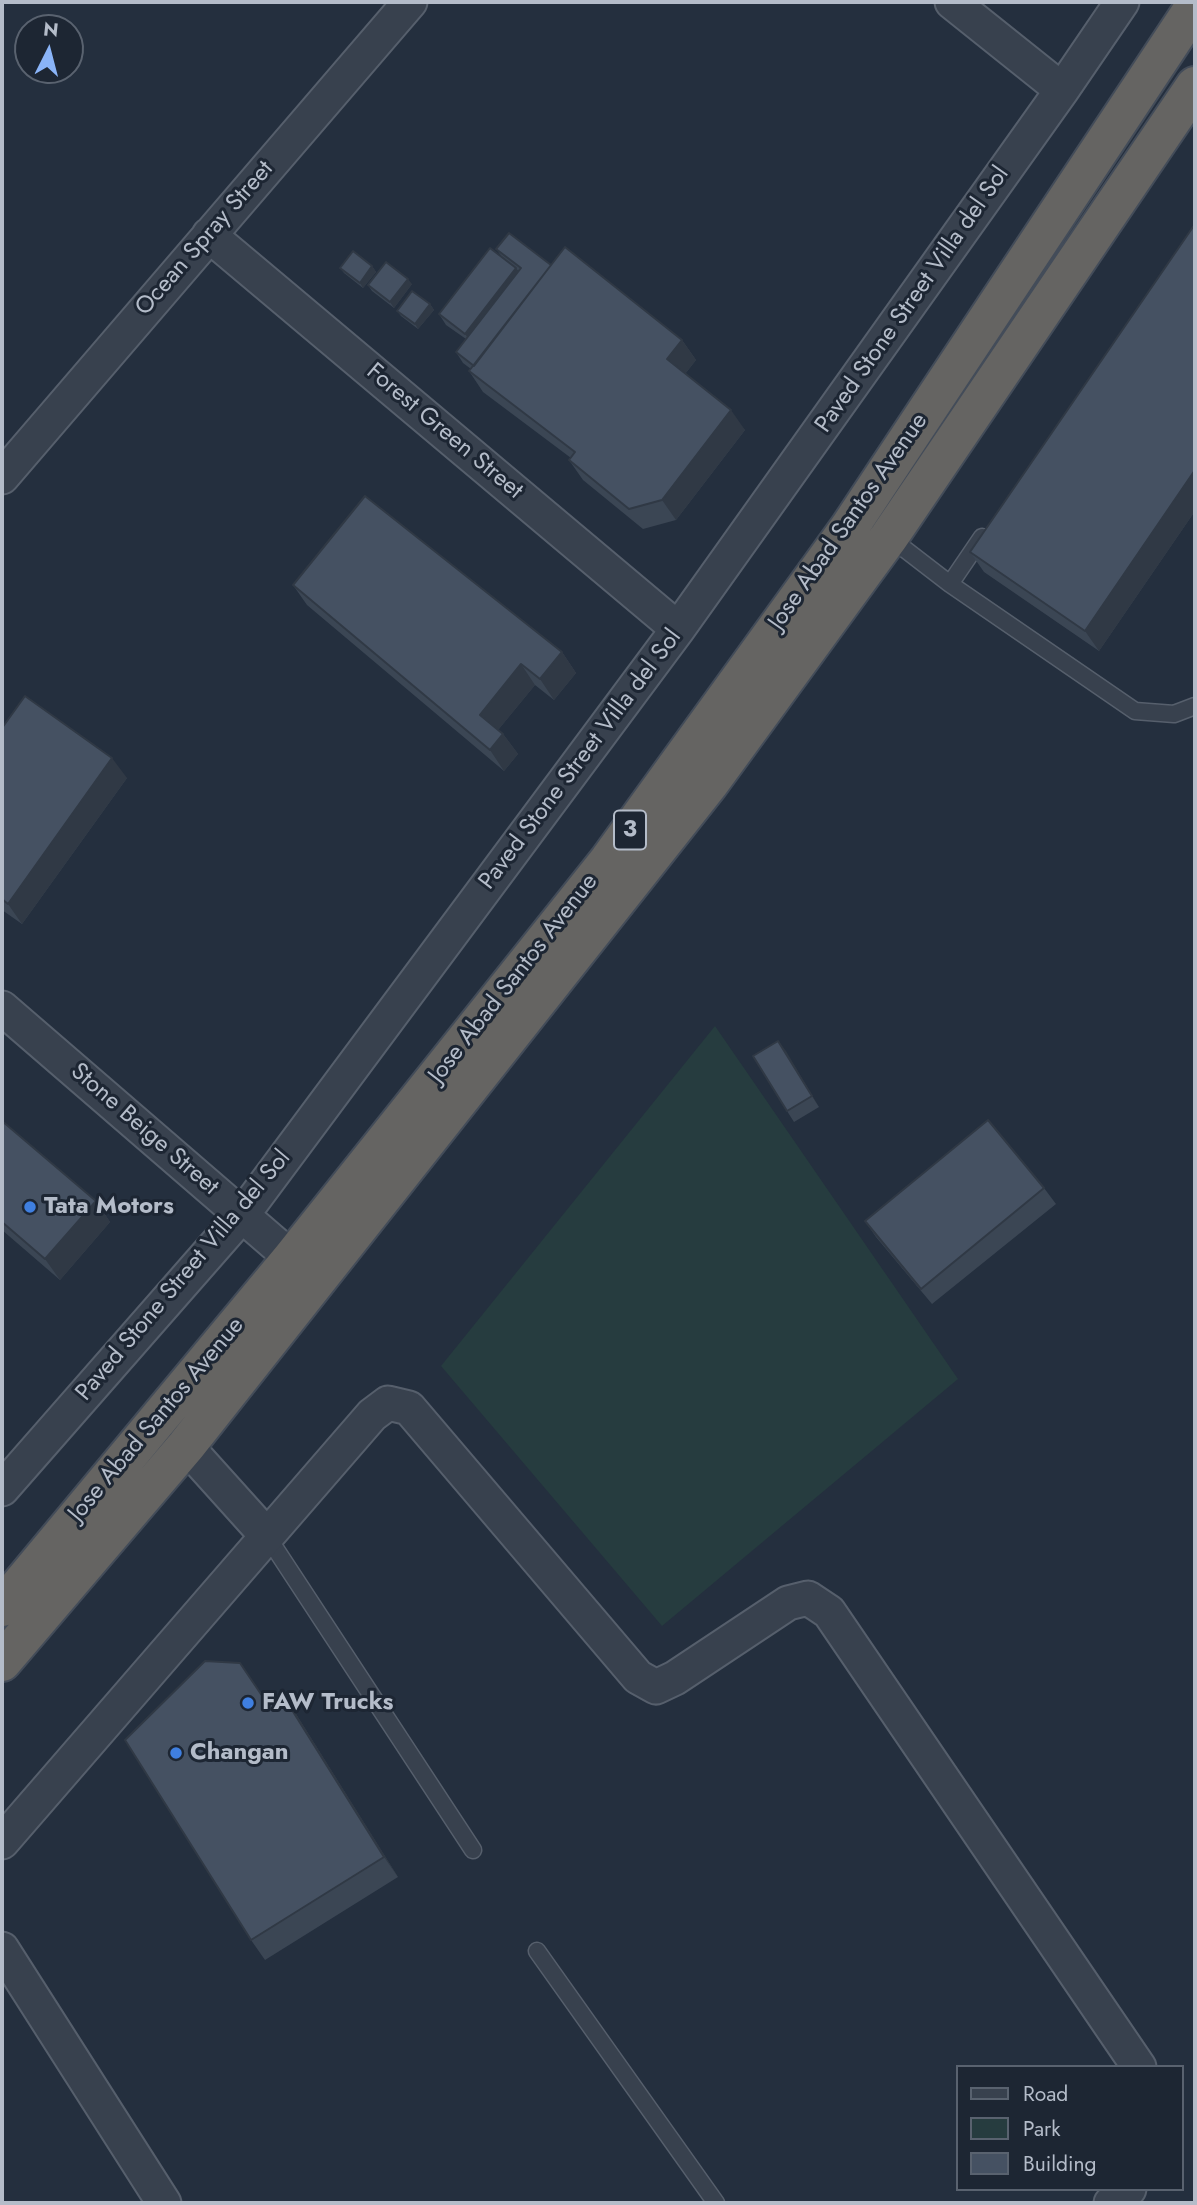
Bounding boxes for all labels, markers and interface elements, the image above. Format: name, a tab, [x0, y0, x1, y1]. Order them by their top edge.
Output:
north arrow	[14, 14, 84, 84]
text: N	[42, 15, 60, 44]
street label: Ocean Spray Street	[130, 156, 280, 322]
street label: Paved Stone Street Villa del Sol	[810, 161, 1016, 439]
street label: Forest Green Street	[360, 358, 528, 506]
street label: Jose Abad Santos Avenue	[763, 408, 935, 636]
street label: Paved Stone Street Villa del Sol	[474, 624, 688, 896]
road number: 3	[614, 810, 646, 850]
street label: Jose Abad Santos Avenue	[423, 869, 605, 1089]
street label: Stone Beige Street	[64, 1058, 224, 1202]
street label: Paved Stone Street Villa del Sol	[71, 1145, 297, 1407]
place label: Tata Motors	[44, 1193, 174, 1221]
marker: Tata Motors	[22, 1199, 38, 1215]
street label: Jose Abad Santos Avenue	[63, 1312, 251, 1528]
place label: FAW Trucks	[262, 1689, 393, 1717]
marker: FAW Trucks	[240, 1695, 256, 1711]
place label: Changan	[190, 1739, 289, 1767]
marker: Changan	[168, 1745, 184, 1761]
legend	[956, 2065, 1183, 2191]
text: Road	[1023, 2079, 1068, 2109]
text: Park	[1023, 2114, 1060, 2144]
text: Building	[1023, 2149, 1096, 2179]

